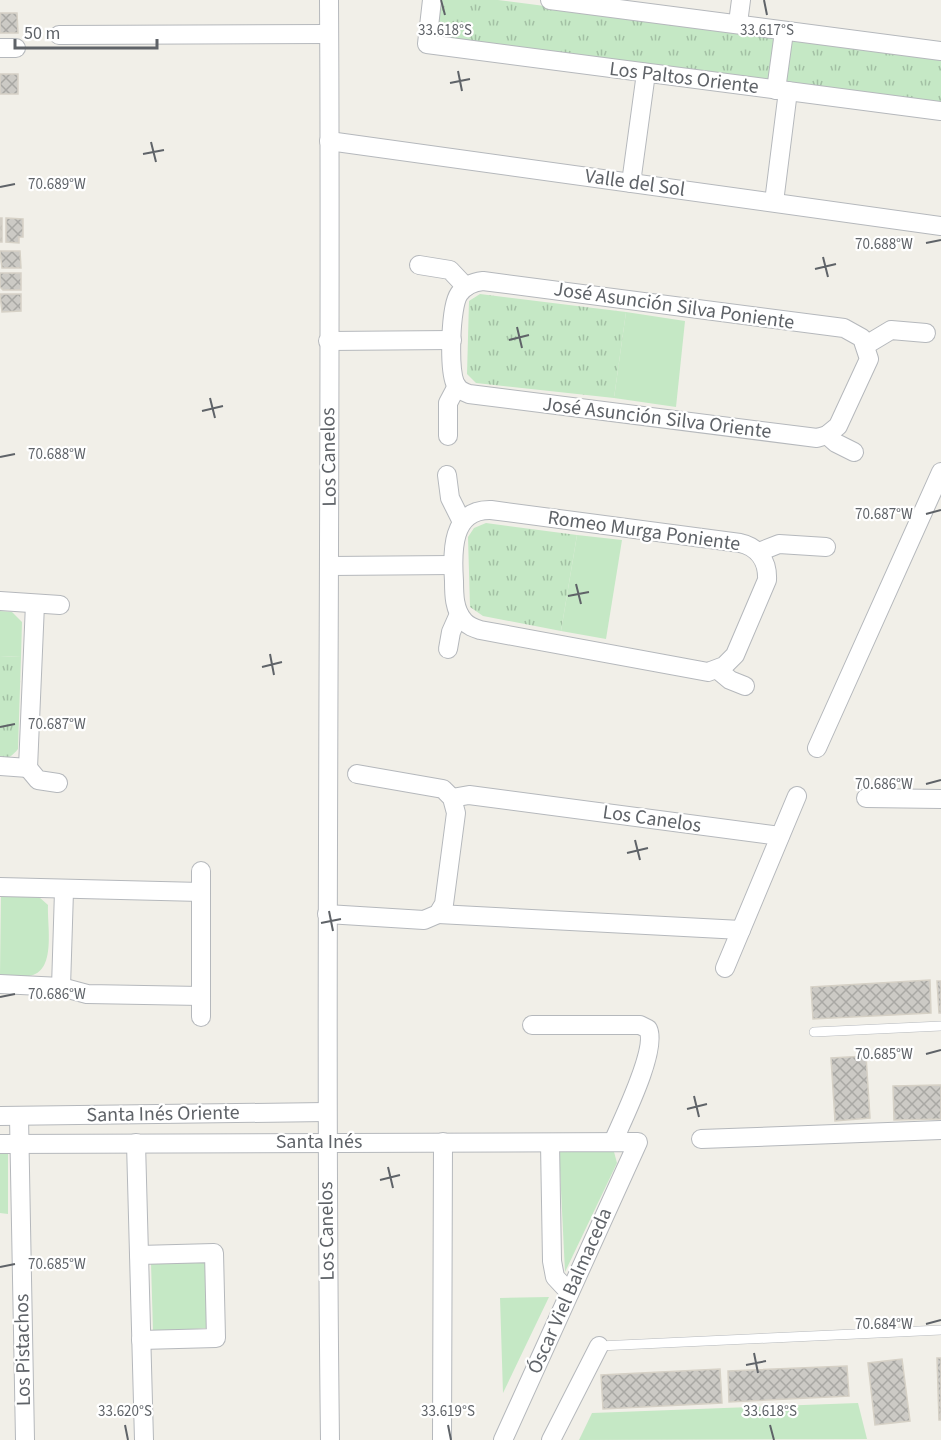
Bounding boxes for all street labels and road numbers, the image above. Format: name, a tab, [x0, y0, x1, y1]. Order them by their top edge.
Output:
street label: Los Paltos Oriente	[608, 55, 760, 101]
street label: Valle del Sol	[583, 162, 687, 204]
street label: José Asunción Silva Poniente	[552, 275, 796, 337]
street label: José Asunción Silva Oriente	[541, 390, 773, 446]
street label: Los Canelos	[314, 407, 344, 507]
street label: Romeo Murga Poniente	[546, 504, 742, 558]
street label: Los Canelos	[601, 798, 703, 840]
street label: Santa Inés Oriente	[86, 1099, 240, 1129]
street label: Santa Inés	[276, 1128, 362, 1156]
street label: Los Canelos	[312, 1181, 342, 1281]
street label: Óscar Viel Balmaceda	[521, 1203, 619, 1379]
street label: Los Pistachos	[8, 1294, 38, 1406]

